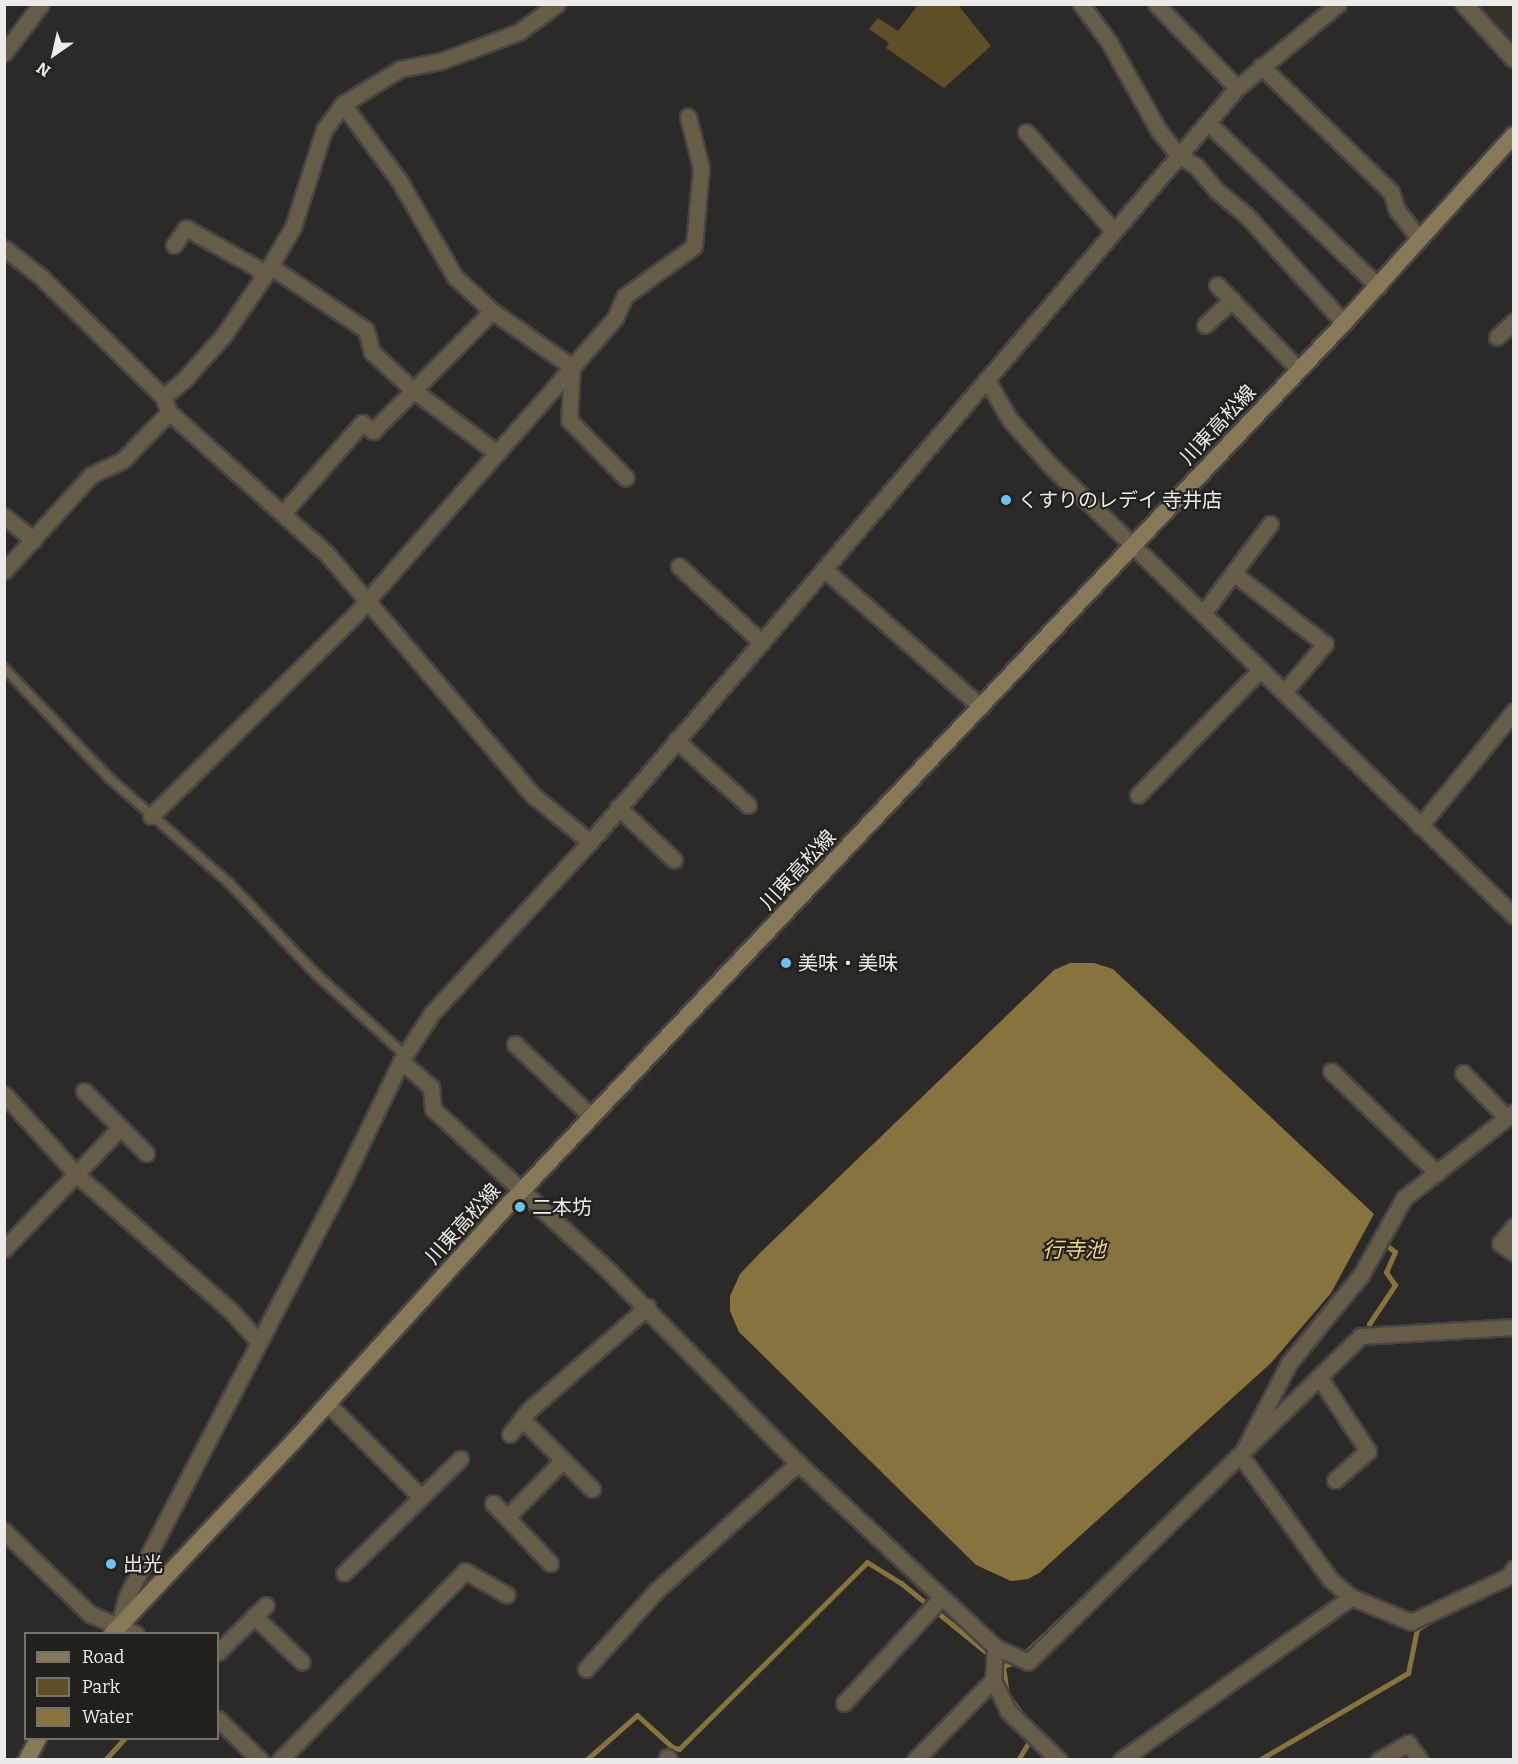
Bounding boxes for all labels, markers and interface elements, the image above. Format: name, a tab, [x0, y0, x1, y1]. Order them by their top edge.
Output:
north arrow	[24, 24, 84, 84]
text: N	[33, 58, 54, 81]
street label: 川東高松線	[1175, 380, 1261, 470]
place label: くすりのレデイ 寺井店	[1018, 488, 1222, 512]
marker: くすりのレデイ 寺井店	[999, 493, 1013, 507]
street label: 川東高松線	[755, 825, 841, 915]
place label: 美味・美味	[798, 951, 898, 975]
marker: 美味・美味	[779, 956, 793, 970]
street label: 川東高松線	[421, 1179, 505, 1269]
place label: 二本坊	[532, 1195, 592, 1219]
marker: 二本坊	[513, 1200, 527, 1214]
water label: 行寺池	[1043, 1237, 1105, 1263]
place label: 出光	[123, 1552, 163, 1576]
marker: 出光	[104, 1557, 118, 1571]
legend	[24, 1632, 219, 1740]
text: Road	[82, 1646, 124, 1668]
text: Park	[82, 1676, 120, 1698]
text: Water	[82, 1706, 133, 1728]

